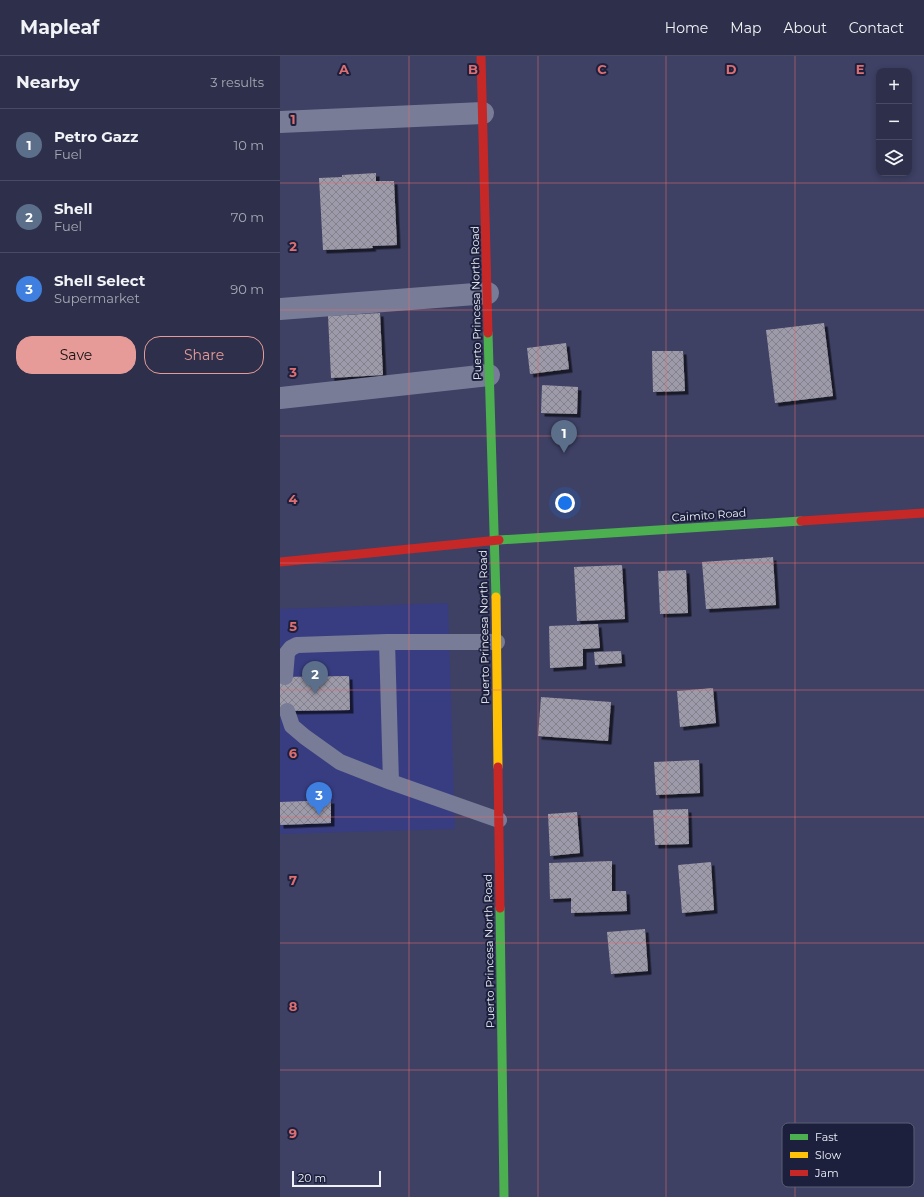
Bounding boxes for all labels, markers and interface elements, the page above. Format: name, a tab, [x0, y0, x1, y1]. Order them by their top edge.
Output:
text: Mapleaf	[20, 16, 99, 39]
text: Home	[665, 19, 708, 37]
text: Map	[730, 19, 761, 37]
text: About	[783, 19, 827, 37]
text: Contact	[849, 19, 904, 37]
text: A	[338, 61, 350, 77]
text: B	[468, 61, 478, 77]
text: C	[597, 61, 607, 77]
text: D	[726, 61, 737, 77]
text: E	[856, 61, 865, 77]
map controls	[876, 68, 912, 176]
button: +	[876, 68, 912, 104]
text: Nearby	[16, 72, 80, 92]
text: 3 results	[210, 74, 264, 90]
button: −	[876, 104, 912, 140]
text: 1	[290, 111, 296, 127]
text: Petro Gazz	[54, 127, 138, 146]
text: 1	[26, 137, 32, 153]
text: 10 m	[234, 137, 264, 153]
button: layers	[876, 140, 912, 176]
text: Fuel	[54, 146, 82, 162]
text: Shell	[54, 199, 93, 218]
text: 2	[25, 209, 33, 225]
text: 70 m	[231, 209, 264, 225]
text: Fuel	[54, 218, 82, 234]
street label: Puerto Princesa North Road	[468, 226, 484, 380]
text: 2	[289, 238, 297, 254]
text: Shell Select	[54, 271, 145, 290]
text: 3	[25, 281, 33, 297]
text: 90 m	[230, 281, 264, 297]
text: Supermarket	[54, 290, 140, 306]
button: Save	[16, 336, 136, 374]
button: Share	[144, 336, 264, 374]
text: 3	[288, 364, 297, 380]
pin: 1	[551, 420, 577, 453]
text: 4	[289, 491, 298, 507]
your location	[555, 493, 575, 513]
street label: Caimito Road	[671, 505, 747, 525]
street label: Puerto Princesa North Road	[476, 550, 492, 704]
text: 5	[289, 618, 297, 634]
pin: 2	[302, 661, 328, 694]
text: 6	[289, 745, 298, 761]
pin: 3	[306, 782, 332, 815]
text: 7	[289, 872, 297, 888]
street label: Puerto Princesa North Road	[481, 874, 497, 1028]
text: 8	[289, 998, 298, 1014]
legend	[782, 1123, 914, 1187]
text: 9	[289, 1125, 297, 1141]
text: Fast	[815, 1130, 839, 1144]
text: Slow	[815, 1148, 841, 1162]
text: Jam	[814, 1166, 839, 1180]
scale bar	[292, 1169, 381, 1188]
text: 20 m	[298, 1171, 326, 1185]

